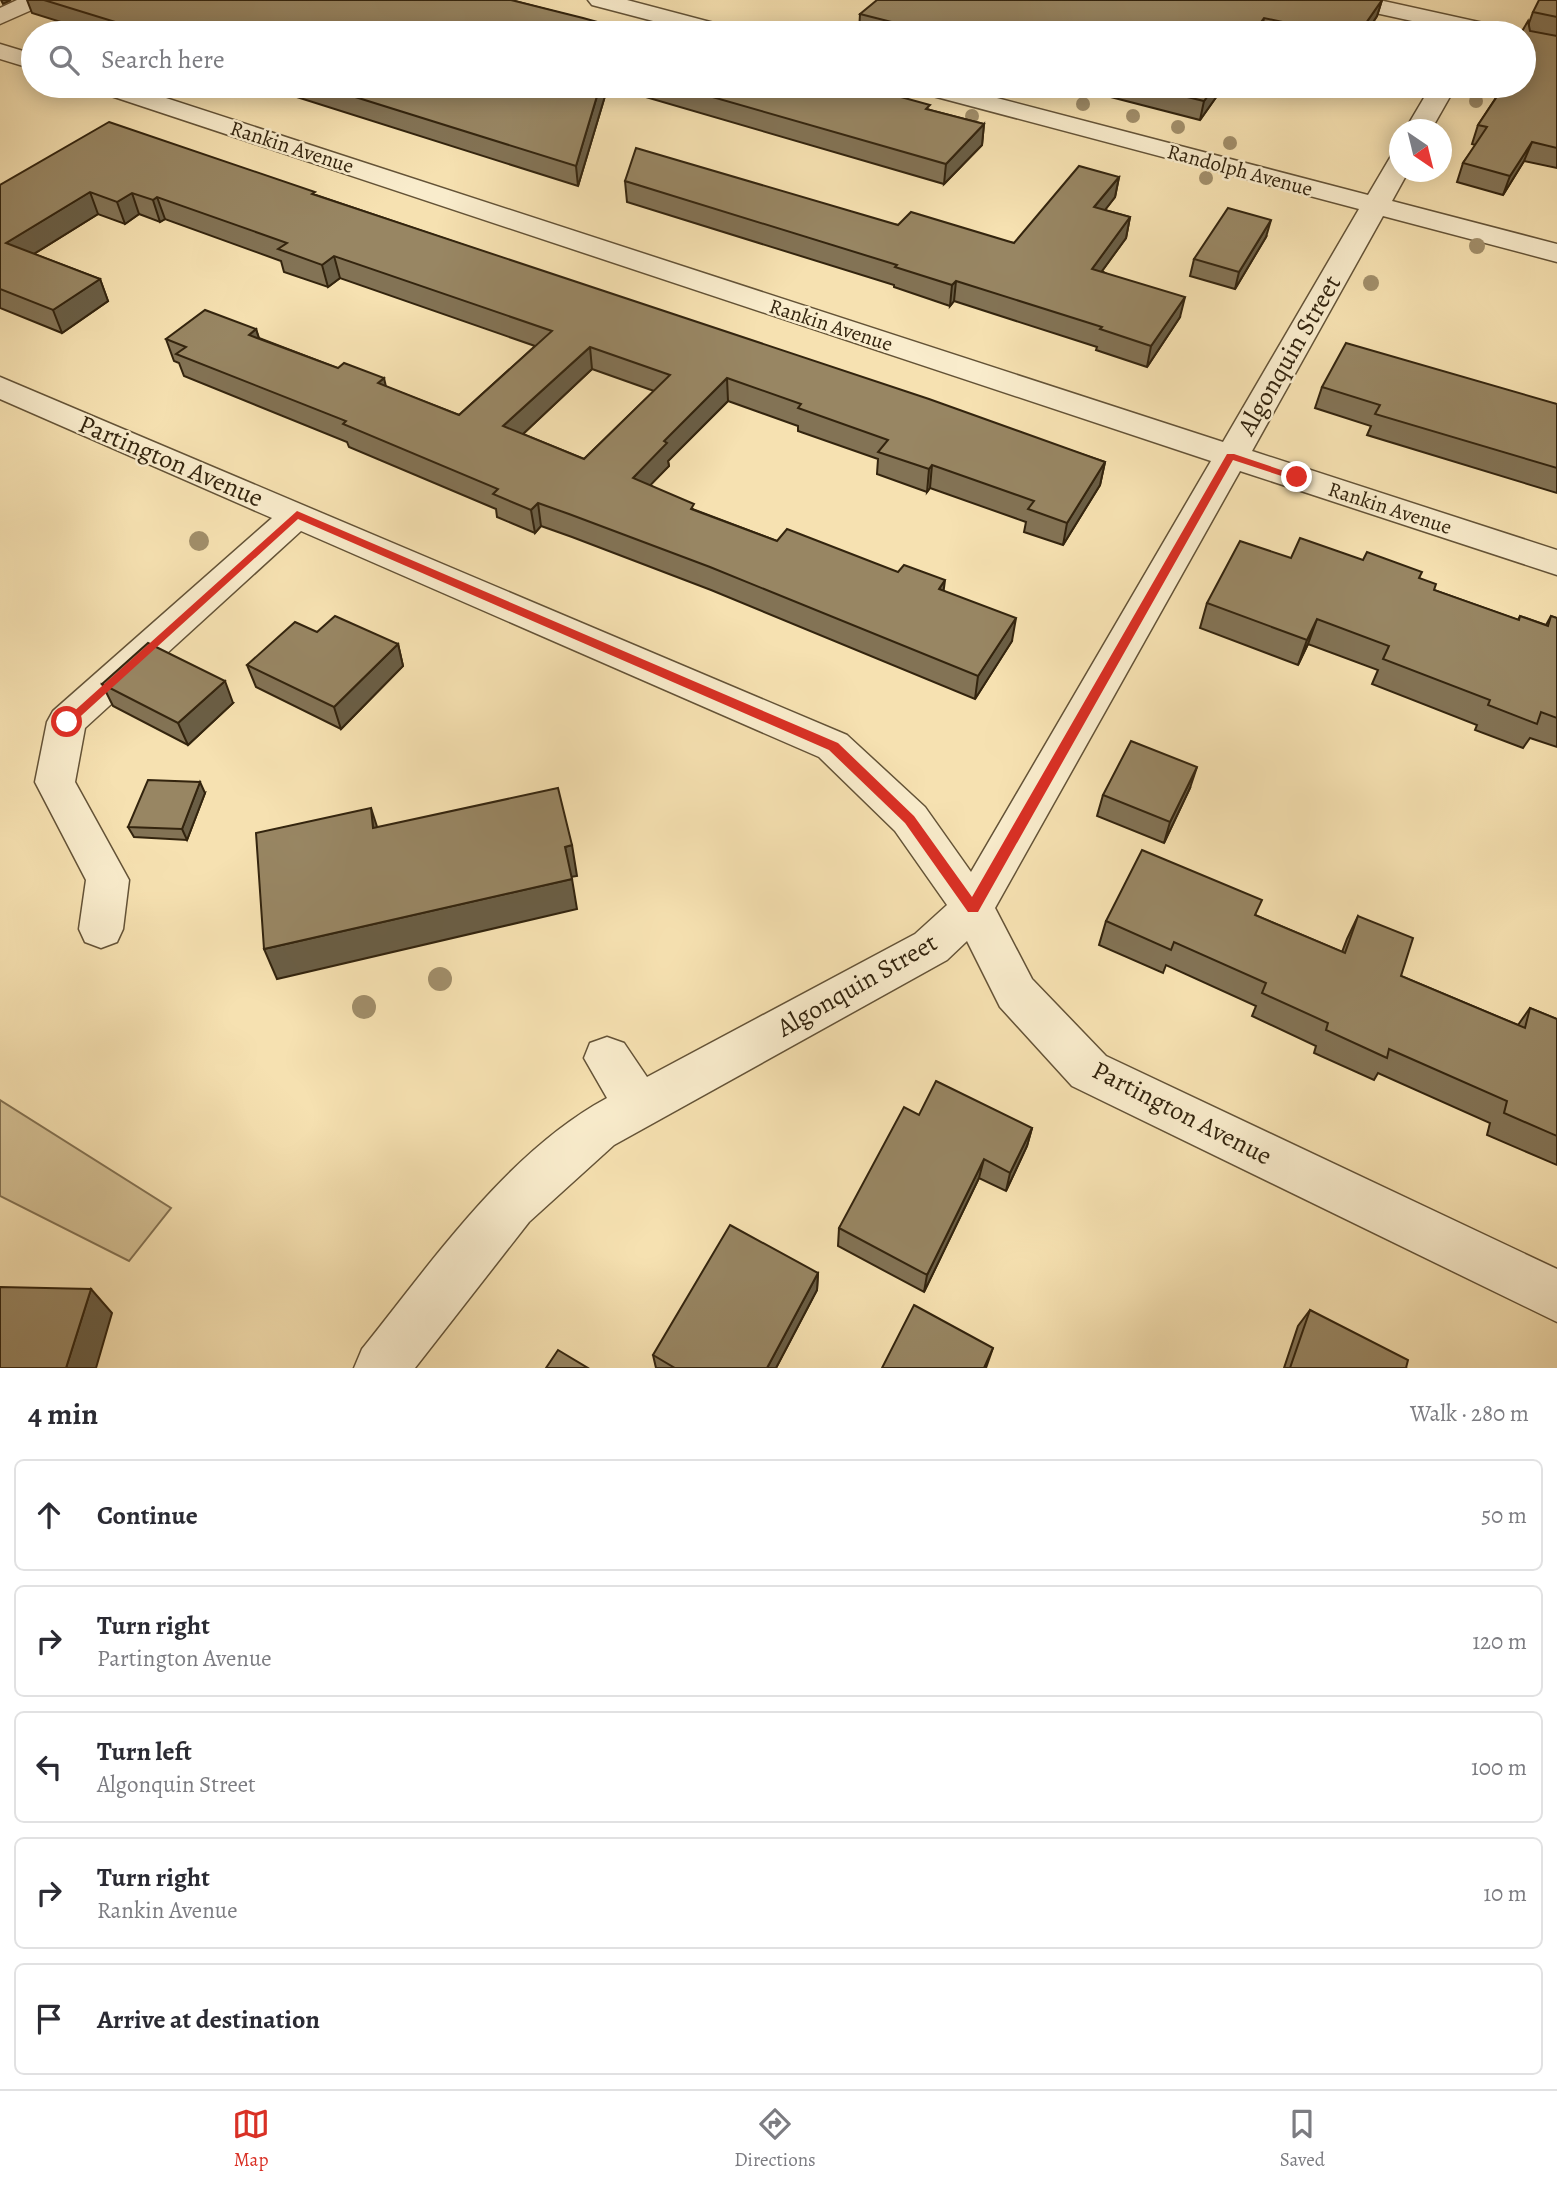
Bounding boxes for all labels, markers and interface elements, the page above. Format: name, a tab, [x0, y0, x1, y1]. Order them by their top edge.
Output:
search box	[21, 21, 1536, 98]
icon: search	[45, 41, 83, 79]
text: Search here	[101, 42, 225, 77]
street label: Rankin Avenue	[227, 114, 357, 180]
north arrow	[1389, 119, 1452, 182]
street label: Randolph Avenue	[1164, 137, 1316, 203]
street label: Algonquin Street	[1229, 268, 1349, 442]
street label: Rankin Avenue	[766, 292, 896, 358]
street label: Partington Avenue	[73, 406, 269, 516]
route end	[1281, 461, 1312, 492]
street label: Rankin Avenue	[1325, 475, 1455, 541]
route start	[51, 706, 82, 737]
street label: Algonquin Street	[770, 925, 944, 1045]
street label: Partington Avenue	[1086, 1053, 1278, 1173]
text: 4 min	[28, 1394, 98, 1434]
text: Walk · 280 m	[1410, 1398, 1529, 1429]
icon: ahead	[30, 1496, 68, 1534]
text: Continue	[97, 1498, 198, 1533]
text: 50 m	[1481, 1500, 1527, 1531]
text: Turn right	[97, 1608, 210, 1643]
icon: right	[30, 1622, 68, 1660]
text: 120 m	[1472, 1626, 1527, 1657]
text: Partington Avenue	[97, 1643, 272, 1674]
text: Turn left	[97, 1734, 192, 1769]
icon: left	[30, 1748, 68, 1786]
text: 100 m	[1471, 1752, 1527, 1783]
text: Algonquin Street	[97, 1769, 256, 1800]
text: Turn right	[97, 1860, 210, 1895]
icon: right	[30, 1874, 68, 1912]
text: 10 m	[1483, 1878, 1527, 1909]
text: Rankin Avenue	[97, 1895, 237, 1926]
icon: arrive	[30, 2000, 68, 2038]
text: Arrive at destination	[97, 2002, 320, 2037]
tab: Map	[232, 2105, 270, 2173]
tab: Directions	[734, 2105, 816, 2173]
tab: Saved	[1280, 2105, 1325, 2173]

